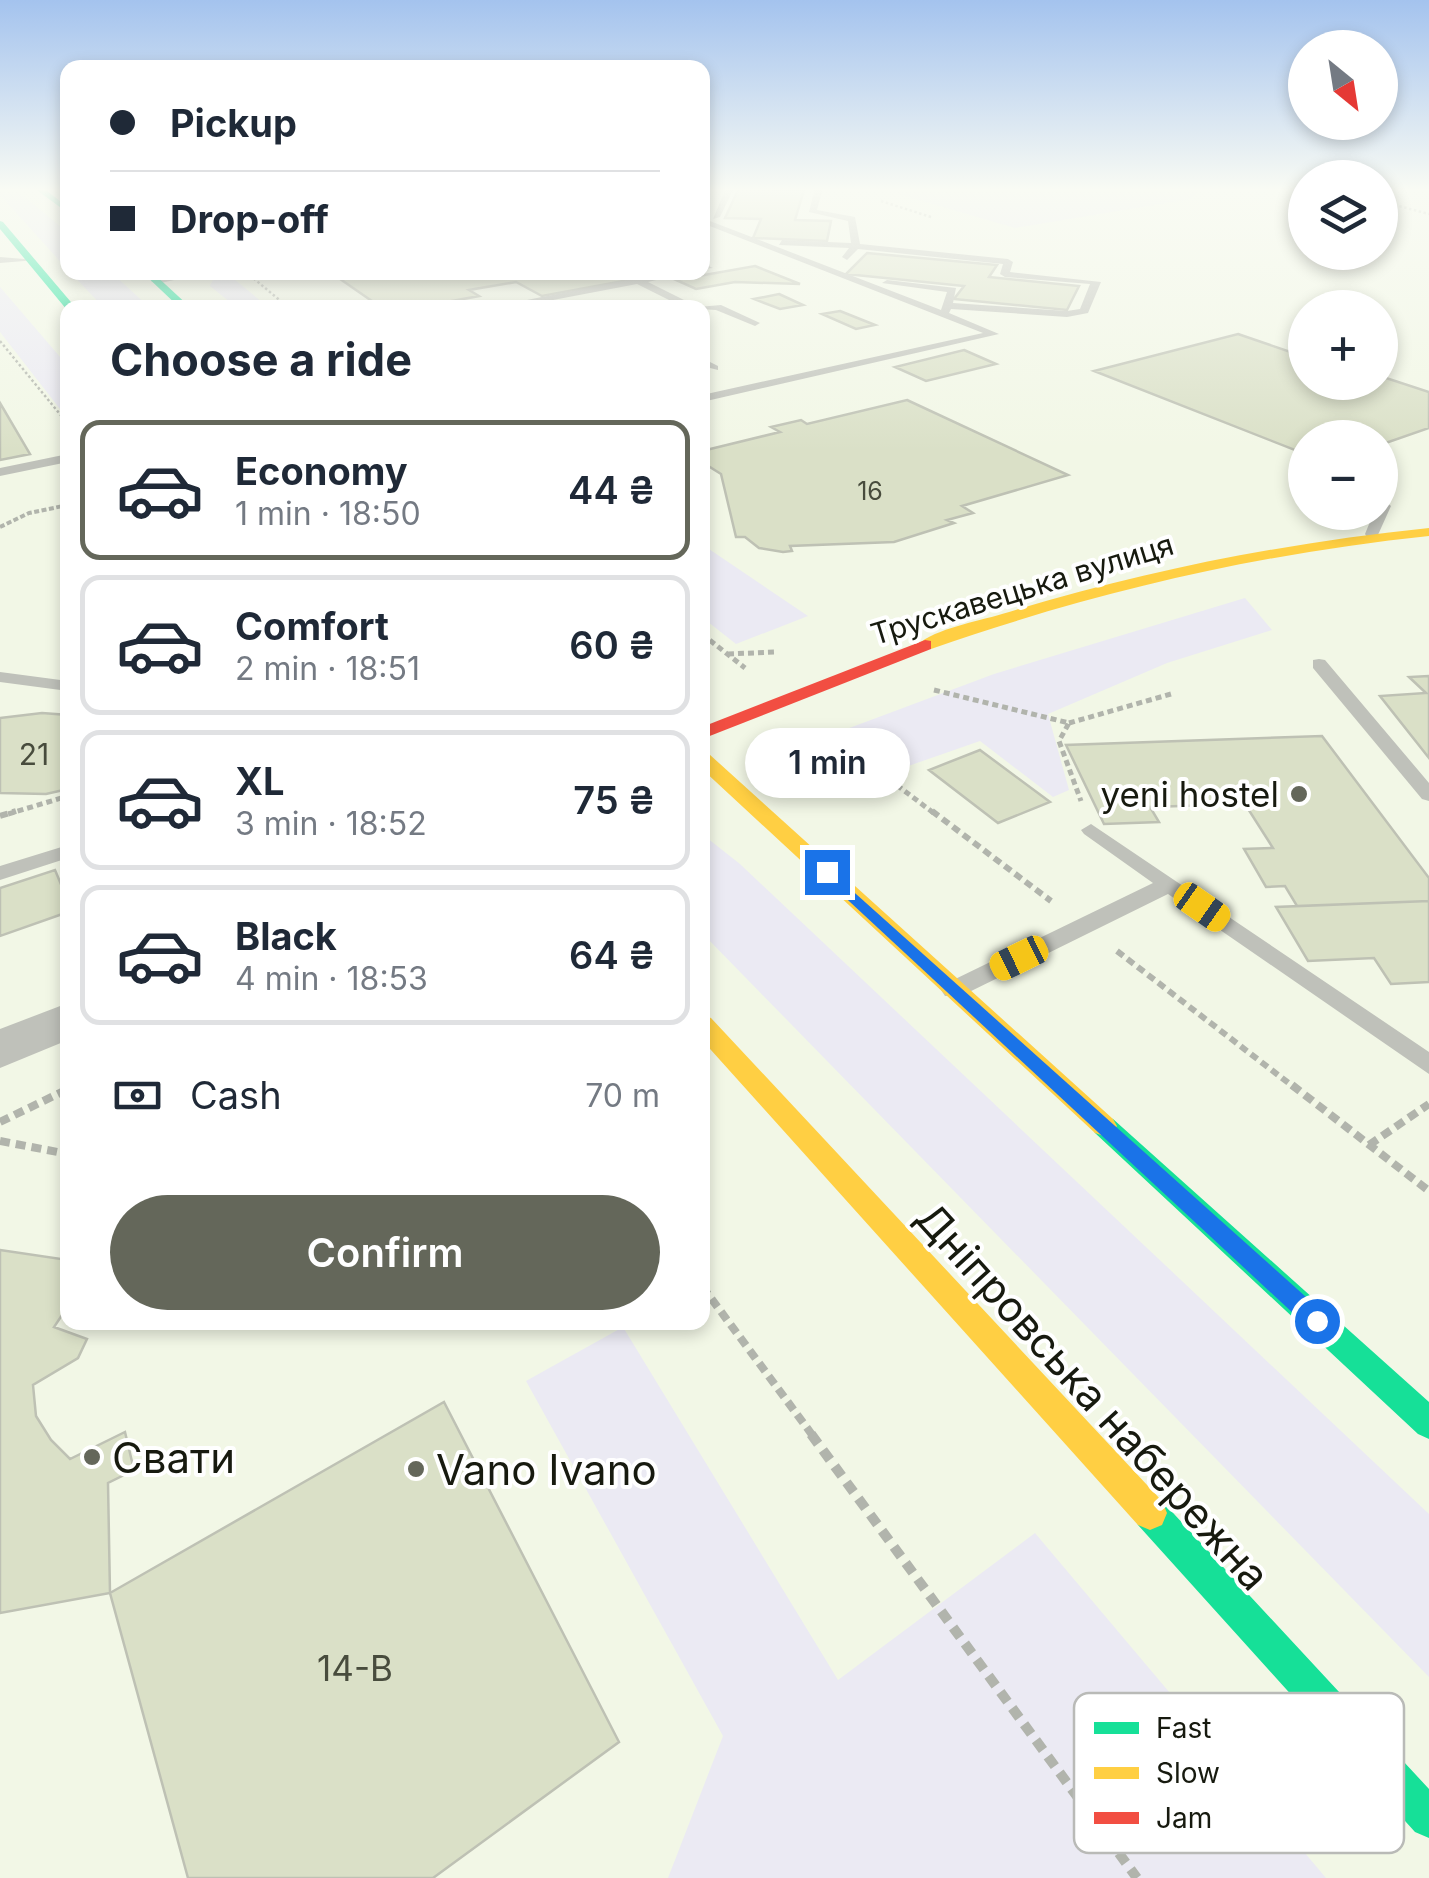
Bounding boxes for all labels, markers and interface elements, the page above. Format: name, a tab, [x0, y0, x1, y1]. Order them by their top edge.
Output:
north arrow	[1288, 30, 1398, 140]
map controls	[1288, 30, 1398, 530]
text: Pickup	[170, 100, 297, 146]
button: layers	[1288, 160, 1398, 270]
text: Drop-off	[170, 196, 329, 242]
button: +	[1288, 290, 1398, 400]
text: Choose a ride	[110, 332, 412, 387]
button: −	[1288, 420, 1398, 530]
icon: car	[115, 445, 205, 535]
text: Economy	[235, 448, 408, 494]
text: 44 ₴	[568, 467, 655, 513]
house number: 16	[857, 476, 883, 506]
text: 1 min · 18:50	[235, 494, 421, 533]
street label: Трускавецька вулиця	[866, 526, 1178, 652]
icon: car	[115, 600, 205, 690]
text: Comfort	[235, 603, 389, 649]
text: 60 ₴	[569, 622, 655, 668]
text: 2 min · 18:51	[235, 649, 420, 688]
callout: 1 min	[744, 727, 910, 797]
house number: 21	[19, 736, 49, 772]
text: 1 min	[788, 743, 867, 782]
icon: car	[115, 755, 205, 845]
text: XL	[235, 758, 285, 804]
place label: yeni hostel	[1100, 773, 1279, 815]
text: 75 ₴	[573, 777, 655, 823]
marker: yeni hostel	[1288, 783, 1310, 805]
text: 3 min · 18:52	[235, 804, 427, 843]
route end	[805, 850, 850, 895]
car	[1169, 878, 1235, 936]
icon: car	[115, 910, 205, 1000]
text: Black	[235, 913, 337, 959]
car	[985, 931, 1053, 985]
text: 64 ₴	[569, 932, 655, 978]
text: 4 min · 18:53	[235, 959, 428, 998]
icon: cash	[110, 1068, 165, 1123]
text: Cash	[190, 1072, 282, 1118]
text: 70 m	[585, 1076, 660, 1115]
street label: Дніпровська набережна	[905, 1192, 1281, 1600]
button: Confirm	[110, 1195, 660, 1310]
route start	[1295, 1299, 1340, 1344]
place label: Свати	[112, 1432, 235, 1483]
place label: Vano Ivano	[436, 1444, 657, 1495]
marker: Свати	[81, 1446, 103, 1468]
marker: Vano Ivano	[405, 1458, 427, 1480]
house number: 14-В	[317, 1647, 393, 1689]
legend	[1074, 1693, 1404, 1853]
text: Fast	[1156, 1711, 1212, 1745]
text: Slow	[1156, 1756, 1220, 1790]
text: Jam	[1156, 1801, 1212, 1835]

